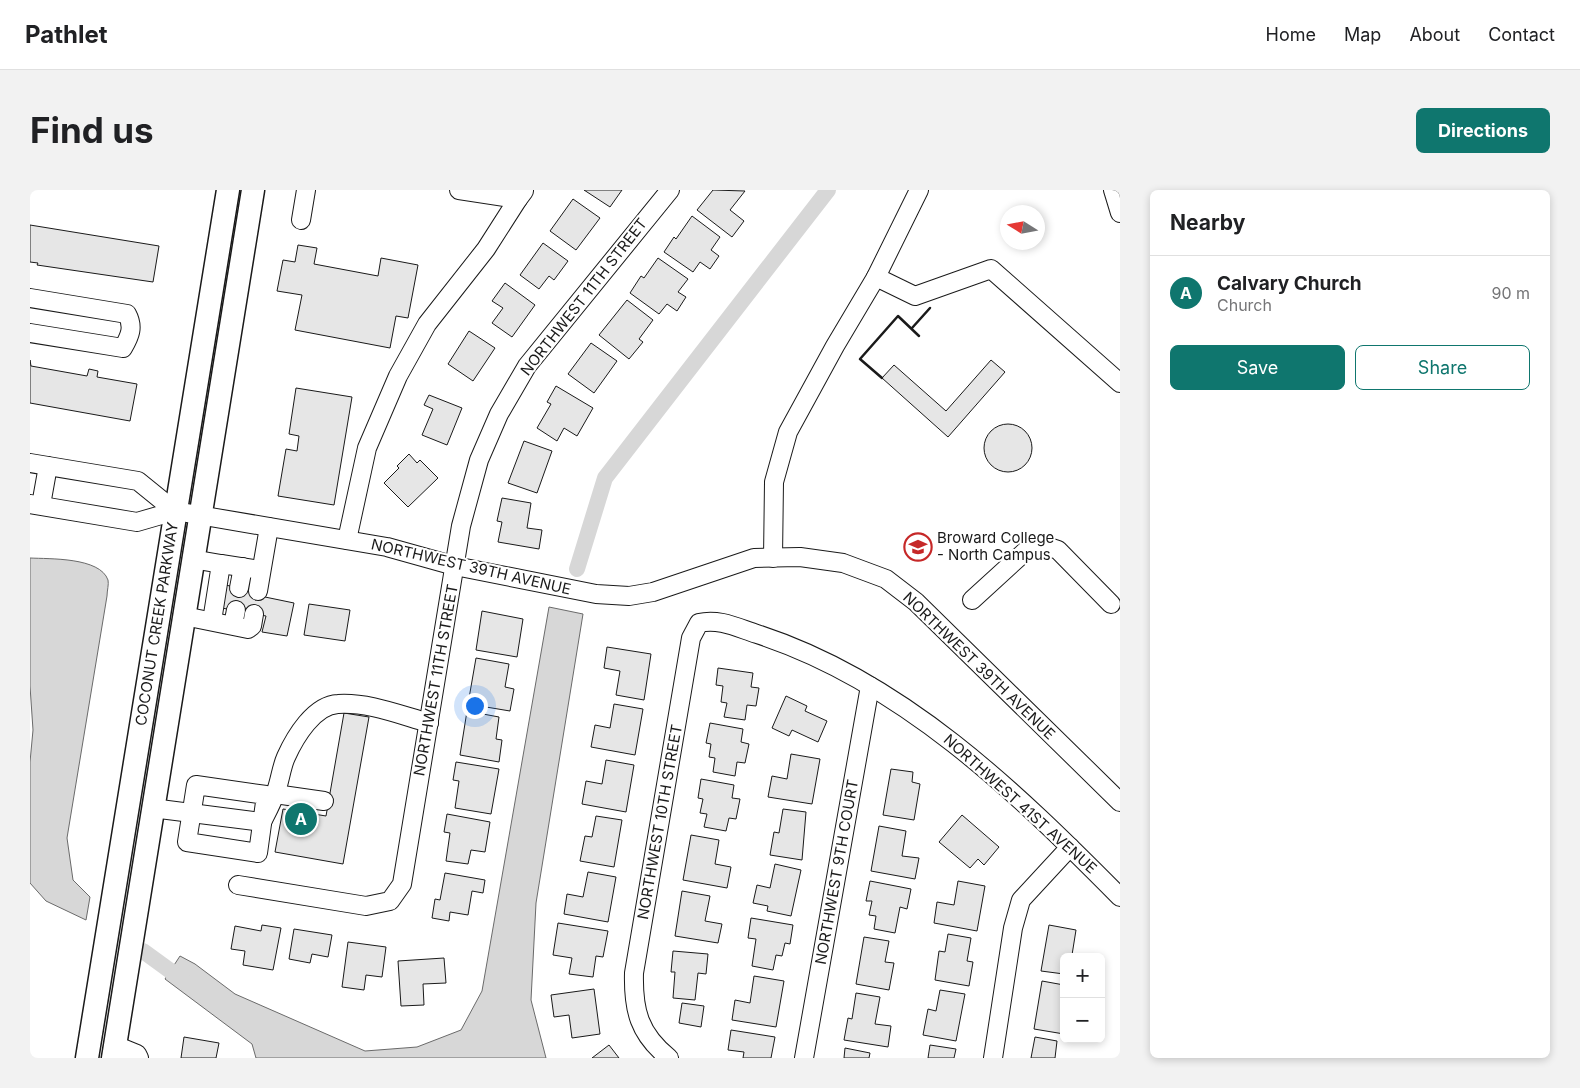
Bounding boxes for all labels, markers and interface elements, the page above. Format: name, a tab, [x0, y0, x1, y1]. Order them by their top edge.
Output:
text: Pathlet	[25, 20, 108, 49]
text: Home	[1266, 24, 1316, 45]
text: Map	[1344, 24, 1381, 45]
text: About	[1409, 24, 1460, 45]
text: Contact	[1488, 24, 1555, 45]
button: Directions	[1416, 108, 1550, 153]
text: Find us	[30, 109, 154, 151]
north arrow	[1000, 205, 1045, 250]
text: Nearby	[1170, 210, 1245, 235]
street label: NORTHWEST 11TH STREET	[516, 214, 651, 379]
text: Calvary Church	[1217, 272, 1362, 295]
text: A	[1180, 283, 1192, 303]
text: 90 m	[1491, 283, 1530, 303]
text: Church	[1217, 295, 1272, 315]
button: Save	[1170, 345, 1345, 390]
button: Share	[1355, 345, 1530, 390]
street label: COCONUT CREEK PARKWAY	[131, 521, 182, 727]
place label: Broward College - North Campus	[937, 528, 1054, 564]
school or university icon: Broward College - North Campus	[903, 532, 933, 562]
street label: NORTHWEST 39TH AVENUE	[369, 534, 573, 599]
street label: NORTHWEST 11TH STREET	[409, 582, 462, 777]
street label: NORTHWEST 39TH AVENUE	[899, 588, 1059, 743]
your location	[462, 693, 488, 719]
street label: NORTHWEST 10TH STREET	[633, 723, 686, 921]
street label: NORTHWEST 41ST AVENUE	[940, 730, 1101, 878]
street label: NORTHWEST 9TH COURT	[811, 778, 862, 966]
pin: A	[285, 800, 317, 838]
map controls	[1060, 953, 1105, 1043]
button: +	[1060, 953, 1105, 998]
button: −	[1060, 998, 1105, 1043]

